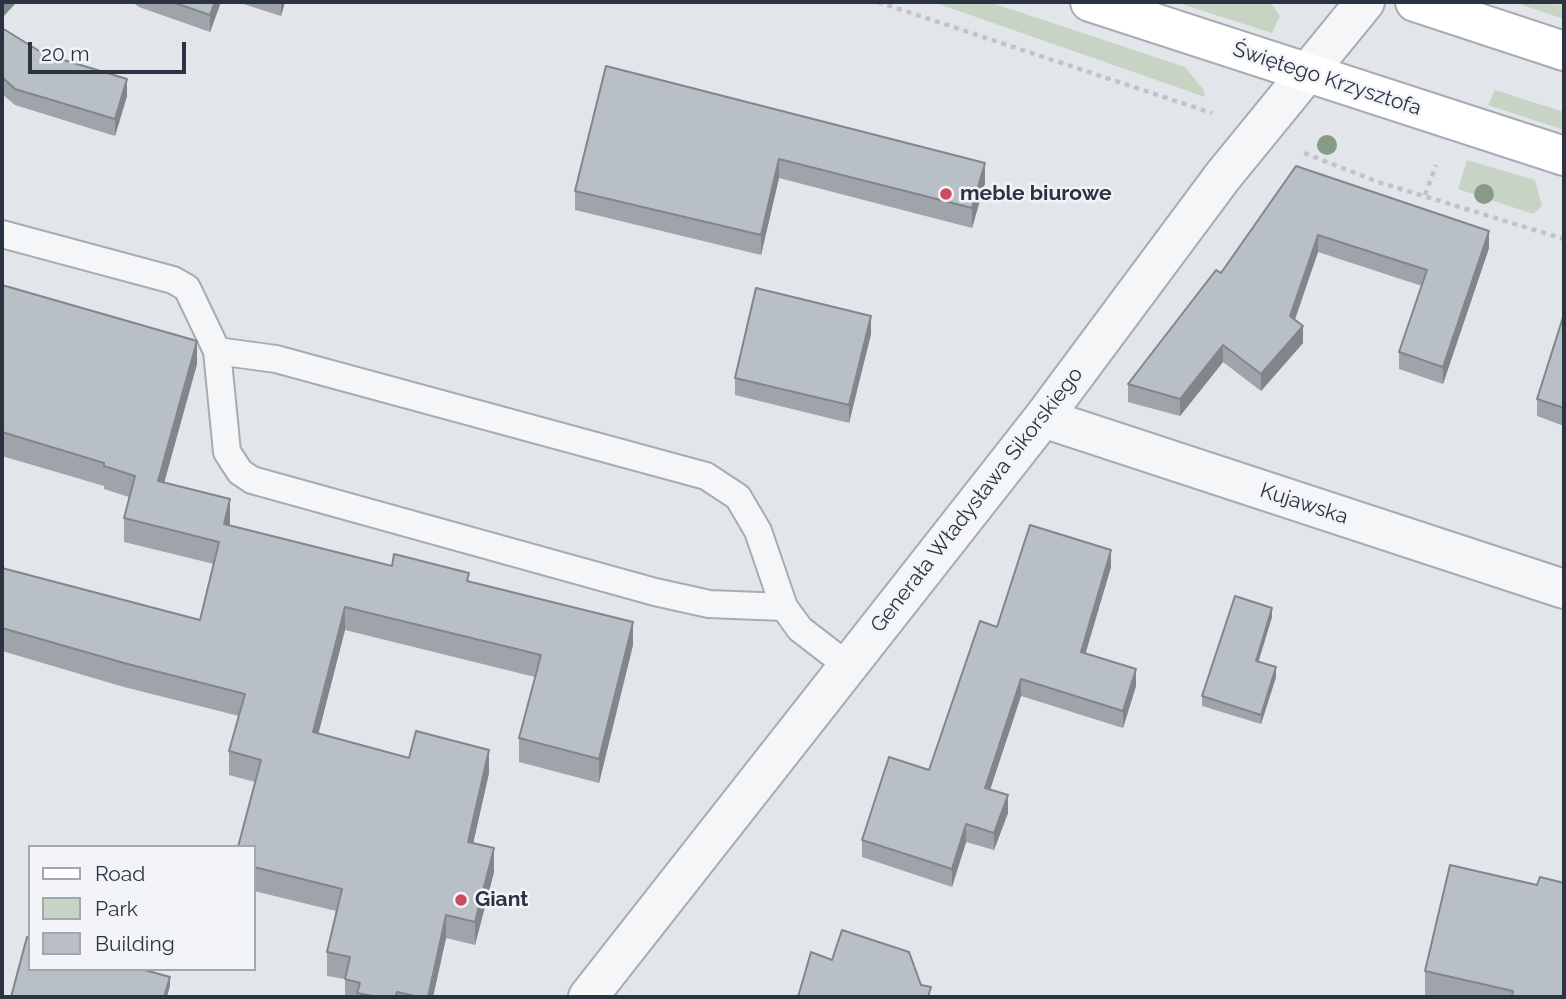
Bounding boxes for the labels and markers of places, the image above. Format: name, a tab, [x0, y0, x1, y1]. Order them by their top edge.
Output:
place label: meble biurowe	[960, 181, 1112, 207]
marker: meble biurowe	[938, 186, 954, 202]
place label: Giant	[475, 887, 528, 913]
marker: Giant	[453, 892, 469, 908]

